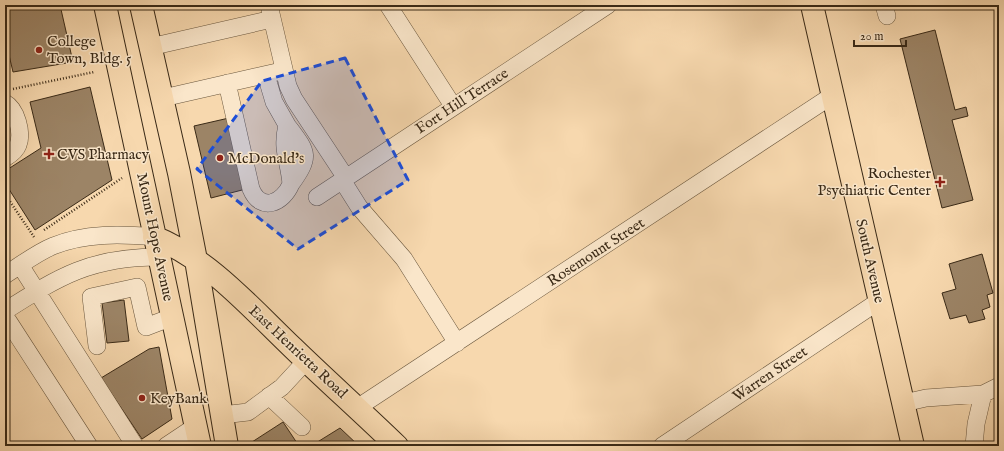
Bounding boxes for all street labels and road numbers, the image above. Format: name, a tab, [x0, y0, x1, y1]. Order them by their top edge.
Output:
street label: Fort Hill Terrace	[412, 64, 512, 138]
street label: Mount Hope Avenue	[132, 171, 178, 303]
street label: Rosemount Street	[544, 213, 648, 291]
street label: South Avenue	[851, 217, 889, 305]
street label: East Henrietta Road	[245, 301, 352, 403]
street label: Warren Street	[729, 342, 811, 406]

